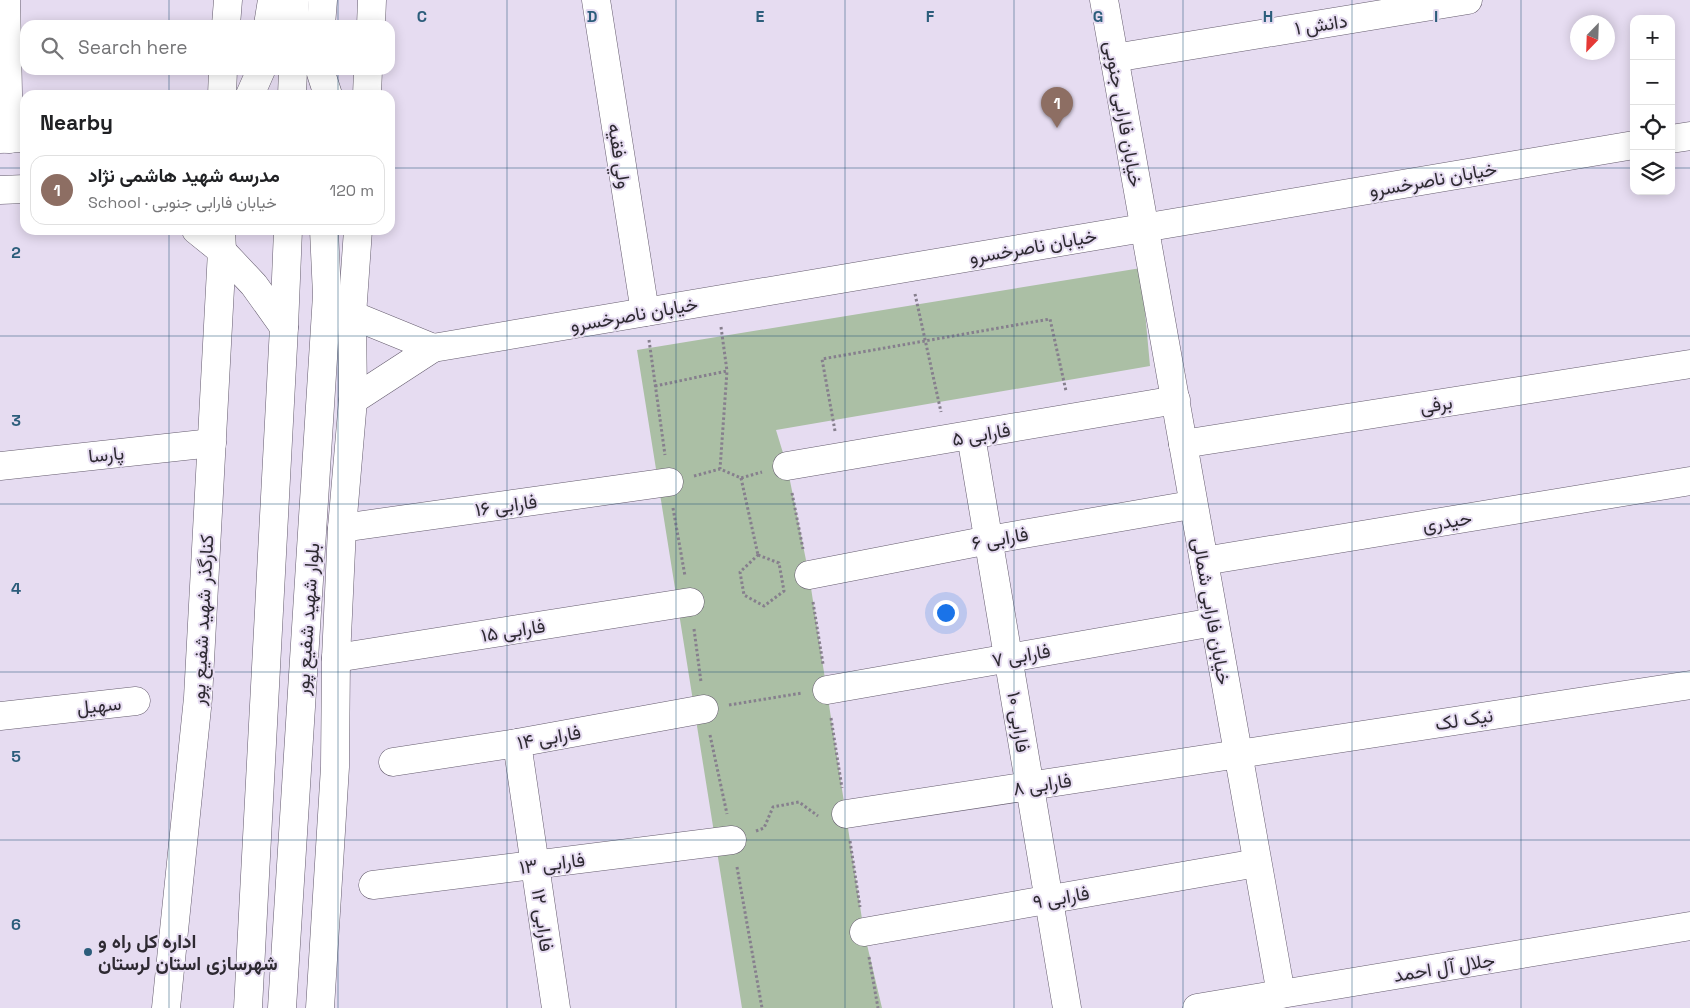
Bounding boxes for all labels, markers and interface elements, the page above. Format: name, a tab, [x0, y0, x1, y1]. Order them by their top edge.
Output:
text: C	[417, 6, 427, 27]
text: D	[587, 6, 597, 27]
text: E	[756, 6, 765, 27]
text: F	[926, 6, 935, 27]
text: G	[1093, 6, 1103, 27]
text: H	[1263, 6, 1273, 27]
text: I	[1434, 6, 1438, 27]
street label: دانش ۱	[1293, 8, 1349, 41]
north arrow	[1570, 15, 1615, 60]
map controls	[1630, 15, 1675, 195]
button: +	[1630, 15, 1675, 60]
search box	[20, 20, 395, 75]
icon: search	[38, 34, 66, 62]
text: Search here	[78, 35, 188, 60]
street label: خیابان فارابی جنوبی	[1098, 39, 1149, 189]
button: −	[1630, 60, 1675, 105]
pin: 1	[1041, 87, 1073, 128]
button: locate	[1630, 105, 1675, 150]
text: Nearby	[40, 109, 113, 136]
street label: ولي فقيه	[599, 122, 637, 191]
button: layers	[1630, 150, 1675, 195]
street label: خیابان ناصرخسرو	[1367, 156, 1499, 203]
text: مدرسه شهید ه‍اشمی نژاد	[88, 163, 280, 188]
text: 1	[53, 180, 61, 201]
text: 120 m	[330, 180, 374, 201]
text: School · خیابان فارابی جنوبی	[88, 192, 277, 213]
street label: خیابان ناصرخسرو	[967, 223, 1099, 270]
text: 2	[11, 242, 21, 263]
street label: خیابان ناصرخسرو	[568, 291, 700, 338]
street label: برفی	[1418, 390, 1454, 419]
text: 3	[11, 410, 21, 431]
street label: فارابی ۵	[950, 417, 1012, 452]
street label: پارسا	[87, 440, 125, 470]
street label: فارابی ۱۶	[473, 489, 539, 522]
street label: حیدری	[1421, 505, 1474, 538]
street label: فارابی ۶	[970, 521, 1030, 556]
street label: کنارگذر شهید شفیع پور	[185, 534, 220, 707]
street label: خیابان فارابی شمالی	[1186, 535, 1237, 687]
street label: بلوار شهید شفیع پور	[290, 542, 326, 697]
text: 4	[11, 578, 21, 599]
your location	[933, 600, 959, 626]
street label: فارابی ۱۵	[479, 613, 547, 648]
street label: فارابی ۷	[990, 638, 1052, 673]
street label: فارابی ۱۰	[1001, 690, 1036, 754]
street label: سهیل	[76, 691, 123, 720]
street label: نیک لک	[1433, 703, 1495, 736]
street label: فارابی ۱۴	[515, 720, 583, 755]
text: 5	[11, 746, 21, 767]
street label: فارابی ۸	[1011, 768, 1073, 801]
street label: فارابی ۱۳	[518, 847, 586, 880]
street label: فارابی ۹	[1031, 880, 1091, 915]
street label: فارابی ۱۲	[526, 887, 559, 953]
text: 6	[11, 914, 21, 935]
place label: اداره کل راه و شهرسازی استان لرستان	[98, 929, 278, 976]
marker: اداره کل راه و شهرسازی استان لرستان	[82, 946, 94, 958]
street label: جلال آل احمد	[1392, 947, 1496, 988]

